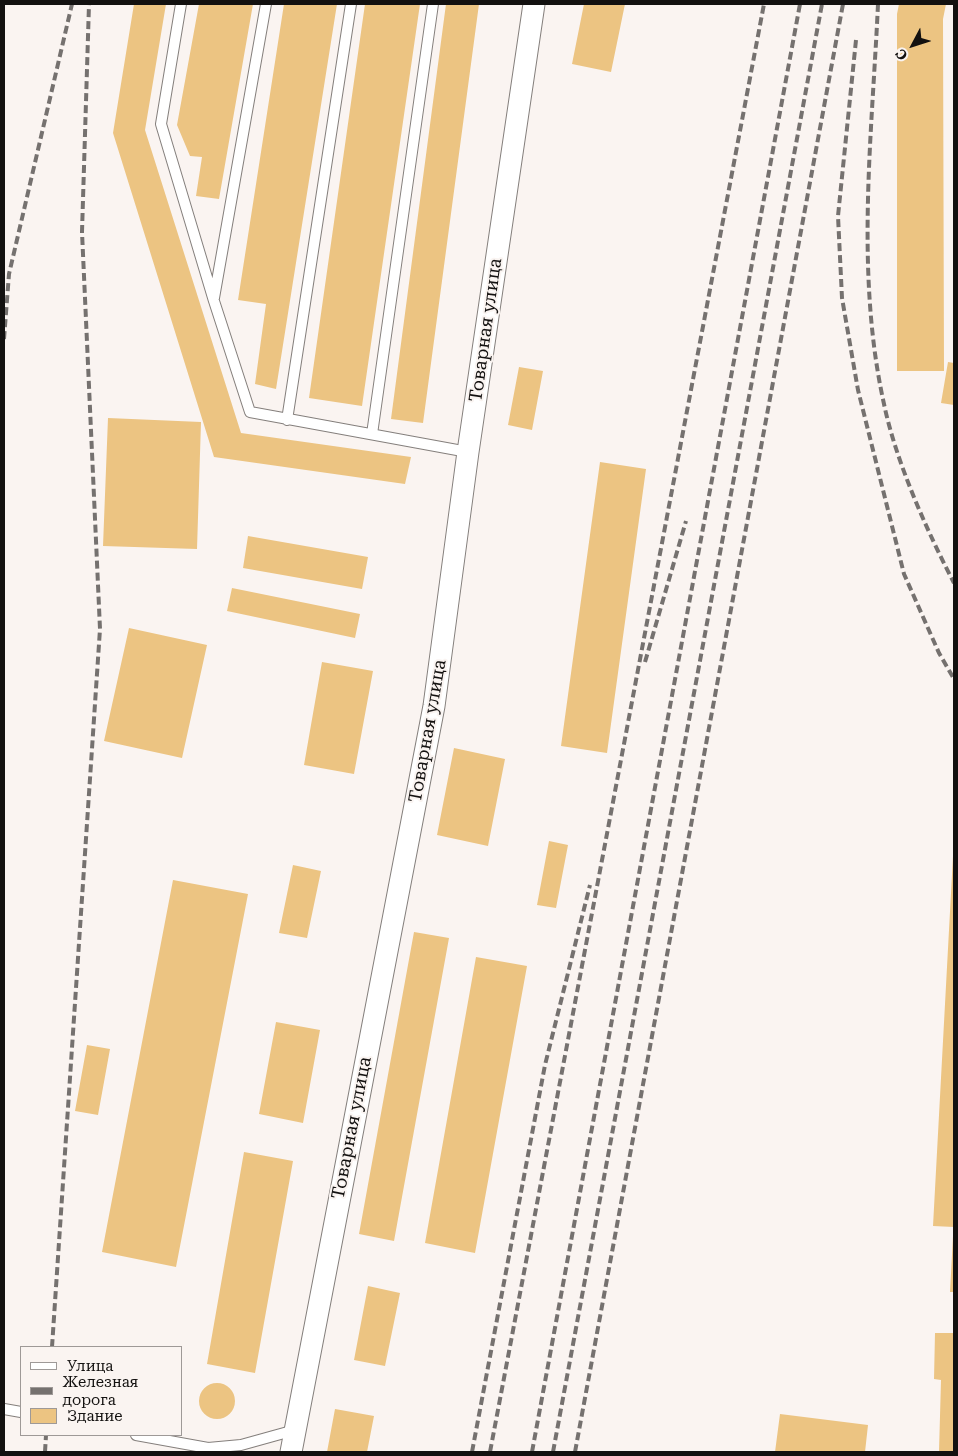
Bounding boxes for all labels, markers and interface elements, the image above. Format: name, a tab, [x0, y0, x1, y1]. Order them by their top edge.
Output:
north arrow	[888, 20, 938, 70]
text: С	[892, 46, 911, 64]
street label: Товарная улица	[465, 257, 507, 403]
street label: Товарная улица	[405, 658, 451, 804]
street label: Товарная улица	[328, 1055, 376, 1201]
legend	[20, 1346, 182, 1436]
text: Улица	[67, 1357, 113, 1375]
text: Железная дорога	[63, 1373, 138, 1409]
text: Здание	[67, 1407, 123, 1425]

